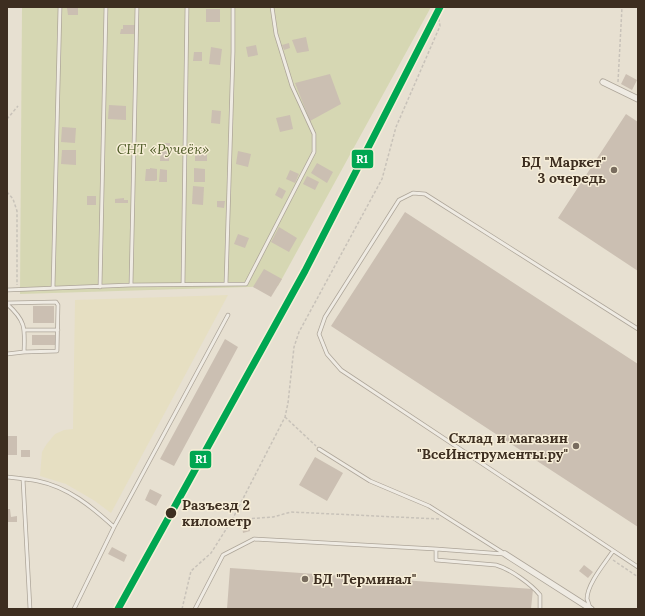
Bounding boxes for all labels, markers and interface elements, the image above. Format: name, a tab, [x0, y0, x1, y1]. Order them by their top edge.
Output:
park label: СНТ «Ручеёк»	[117, 140, 209, 158]
line badge: R1	[351, 149, 374, 169]
text: R1	[356, 152, 369, 166]
place label: БД "Маркет" 3 очередь	[521, 153, 606, 187]
marker: БД "Маркет" 3 очередь	[609, 165, 619, 175]
place label: Склад и магазин "ВсеИнструменты.ру"	[417, 429, 568, 463]
marker: Склад и магазин "ВсеИнструменты.ру"	[571, 441, 581, 451]
line badge: R1	[189, 450, 212, 469]
text: R1	[195, 452, 208, 466]
place label: Разъезд 2 километр	[182, 496, 251, 530]
marker: Разъезд 2 километр	[164, 506, 178, 520]
place label: БД "Терминал"	[313, 570, 416, 588]
marker: БД "Терминал"	[300, 574, 310, 584]

